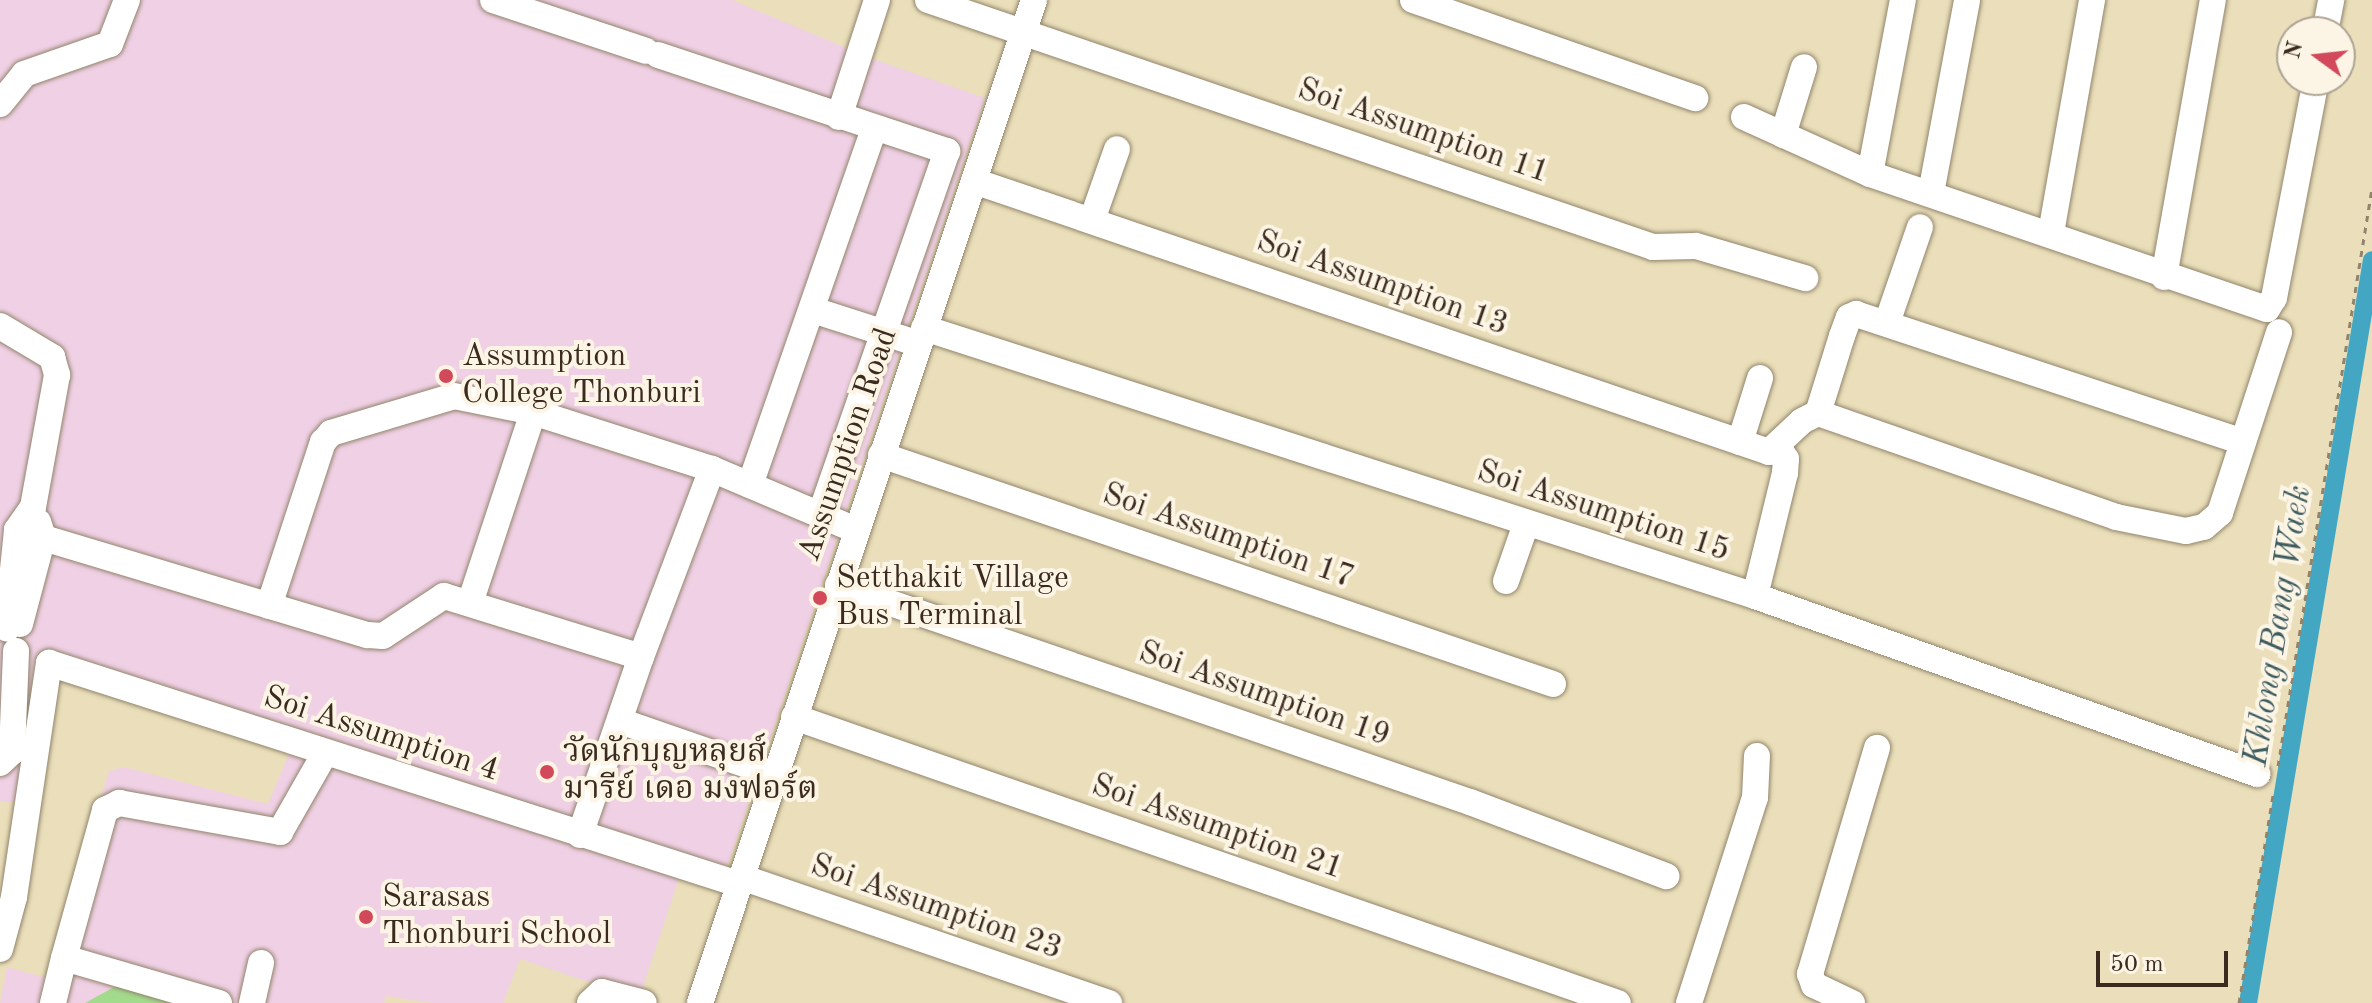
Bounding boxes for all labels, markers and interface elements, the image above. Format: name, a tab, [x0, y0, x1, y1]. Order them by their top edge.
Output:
north arrow	[2276, 16, 2356, 96]
text: N	[2282, 39, 2308, 61]
street label: Soi Assumption 11	[1292, 71, 1554, 193]
street label: Soi Assumption 13	[1251, 223, 1513, 345]
street label: Assumption Road	[791, 323, 907, 567]
place label: Assumption College Thonburi	[462, 339, 701, 414]
marker: Assumption College Thonburi	[437, 367, 455, 385]
street label: Soi Assumption 15	[1472, 453, 1734, 571]
street label: Soi Assumption 17	[1097, 476, 1359, 598]
water label: Khlong Bang Waek	[2237, 483, 2321, 769]
place label: Setthakit Village Bus Terminal	[836, 561, 1069, 636]
marker: Setthakit Village Bus Terminal	[811, 589, 829, 607]
street label: Soi Assumption 19	[1133, 634, 1395, 756]
street label: Soi Assumption 4	[259, 679, 503, 791]
place label: วัดนักบุญหลุยส์ มารีย์ เดอ มงฟอร์ต	[563, 735, 818, 810]
marker: วัดนักบุญหลุยส์ มารีย์ เดอ มงฟอร์ต	[538, 763, 556, 781]
street label: Soi Assumption 21	[1086, 767, 1348, 889]
street label: Soi Assumption 23	[805, 847, 1067, 969]
place label: Sarasas Thonburi School	[382, 880, 611, 955]
marker: Sarasas Thonburi School	[357, 908, 375, 926]
scale bar	[2100, 935, 2232, 985]
text: 50 m	[2110, 953, 2164, 977]

